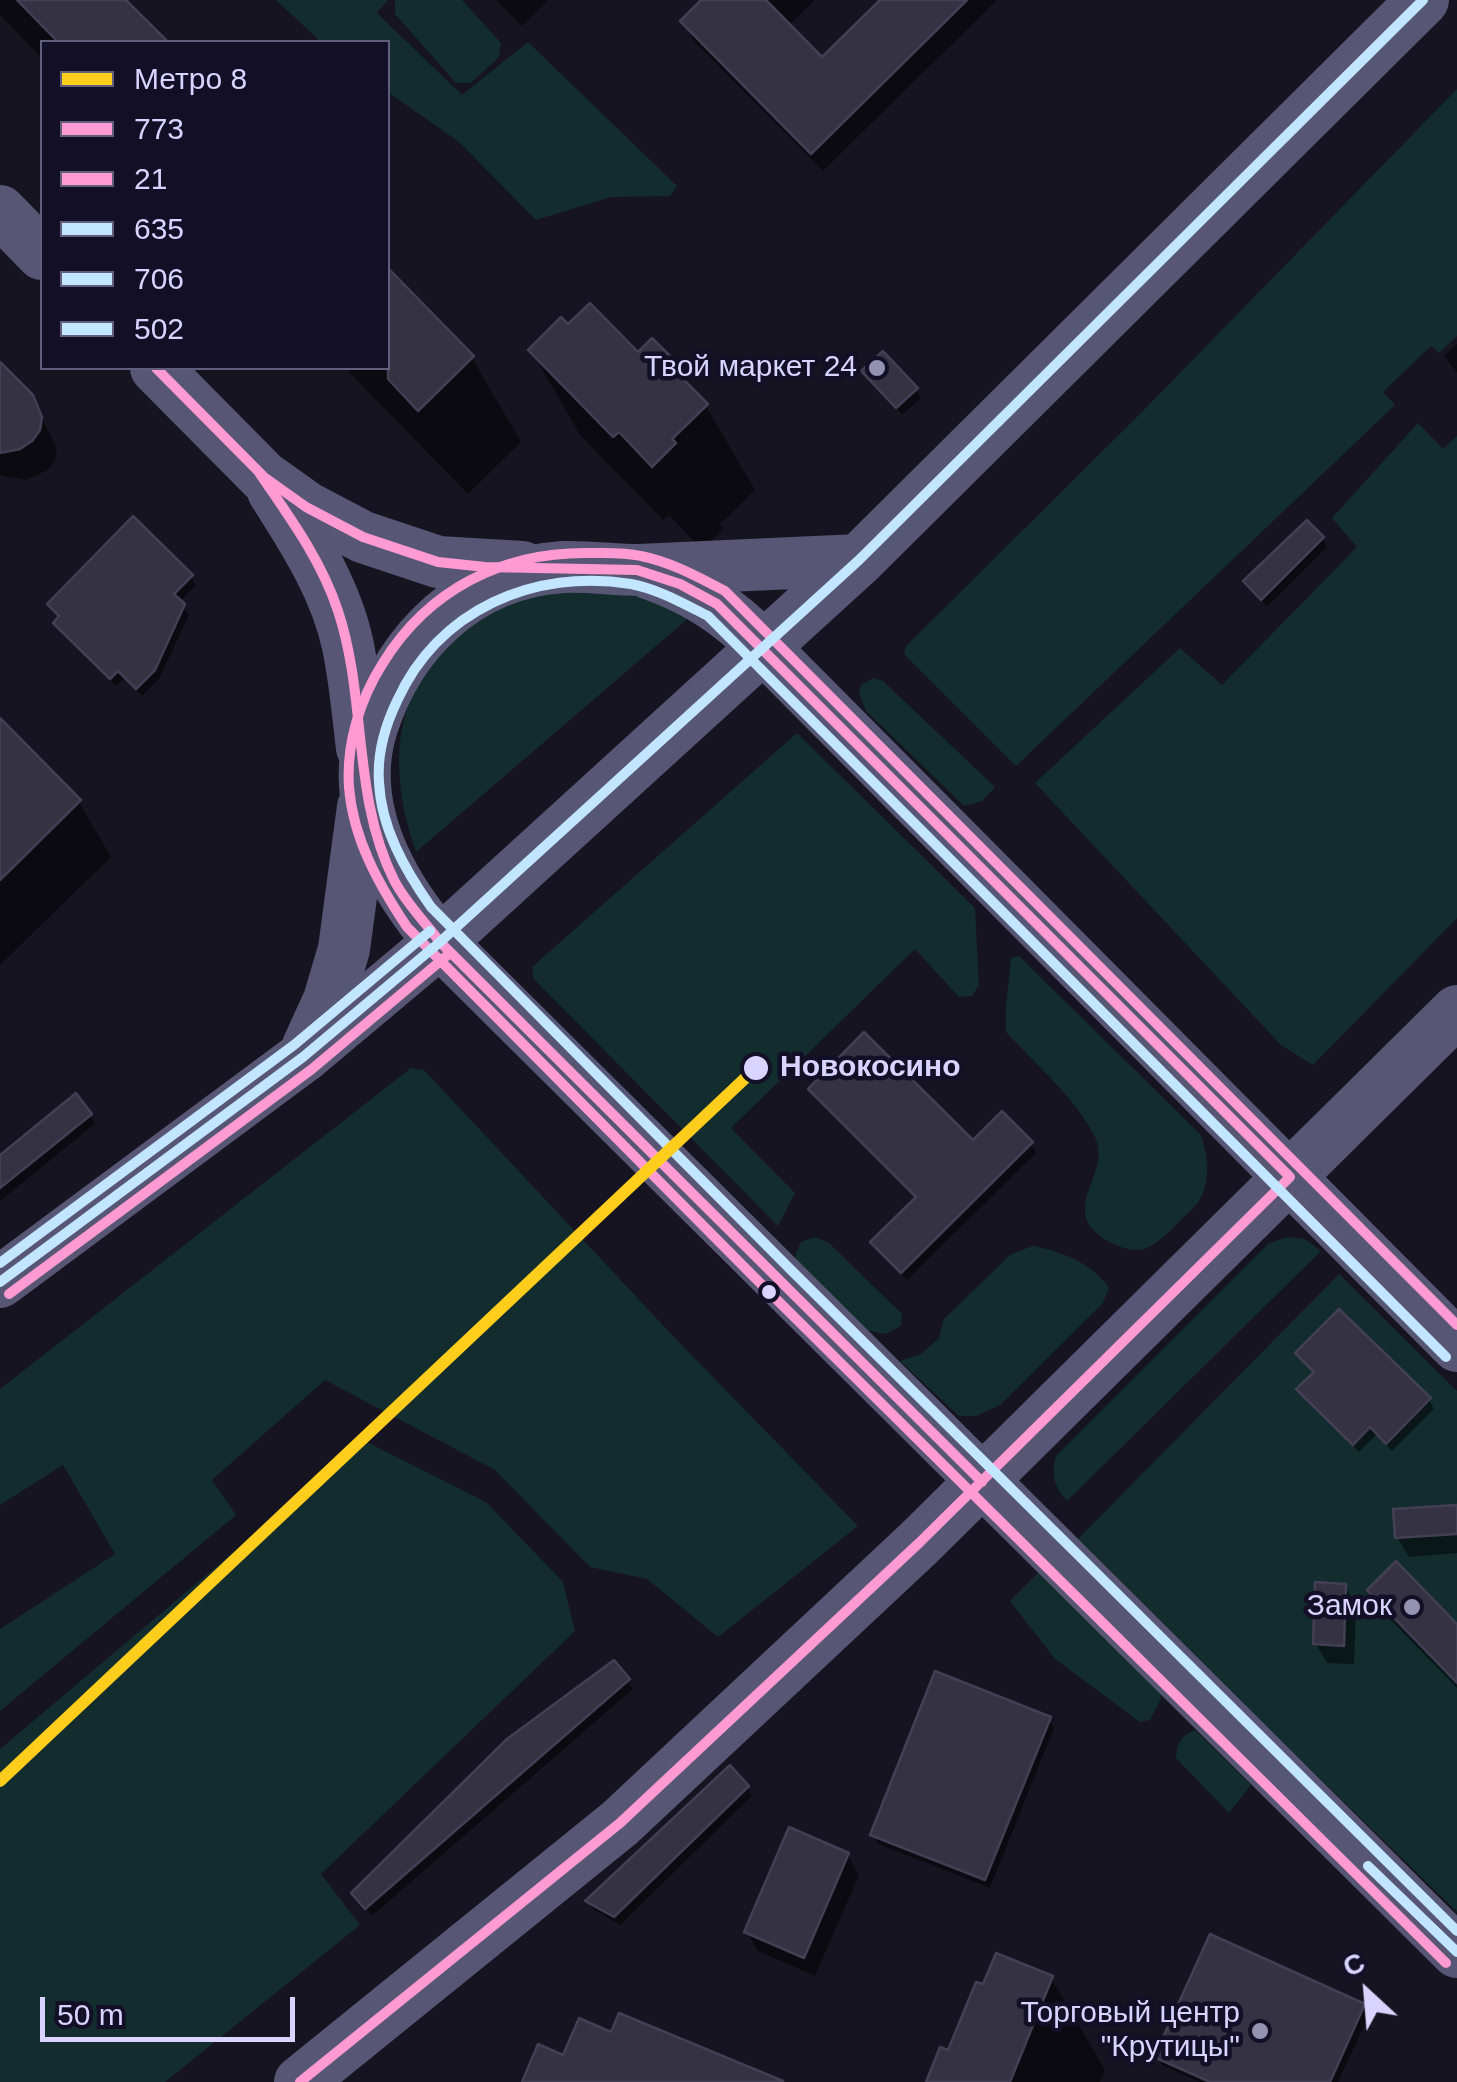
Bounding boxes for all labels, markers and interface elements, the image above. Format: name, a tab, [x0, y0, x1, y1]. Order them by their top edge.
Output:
legend	[40, 40, 390, 370]
text: Метро 8	[134, 62, 247, 95]
text: 773	[134, 112, 184, 145]
text: 21	[134, 162, 167, 195]
text: 635	[134, 212, 184, 245]
text: 706	[134, 262, 184, 295]
text: 502	[134, 312, 184, 345]
place label: Твой маркет 24	[644, 350, 857, 386]
marker: Твой маркет 24	[866, 357, 888, 379]
place label: Новокосино	[780, 1050, 960, 1086]
marker: Новокосино	[741, 1053, 771, 1083]
unlabelled marker	[759, 1282, 779, 1302]
place label: Замок	[1307, 1589, 1392, 1625]
marker: Замок	[1401, 1596, 1423, 1618]
north arrow	[1317, 1942, 1417, 2042]
text: С	[1338, 1946, 1370, 1983]
scale bar	[45, 1977, 300, 2039]
place label: Торговый центр "Крутицы"	[1021, 1996, 1240, 2066]
text: 50 m	[57, 1998, 124, 2031]
marker: Торговый центр "Крутицы"	[1249, 2020, 1271, 2042]

